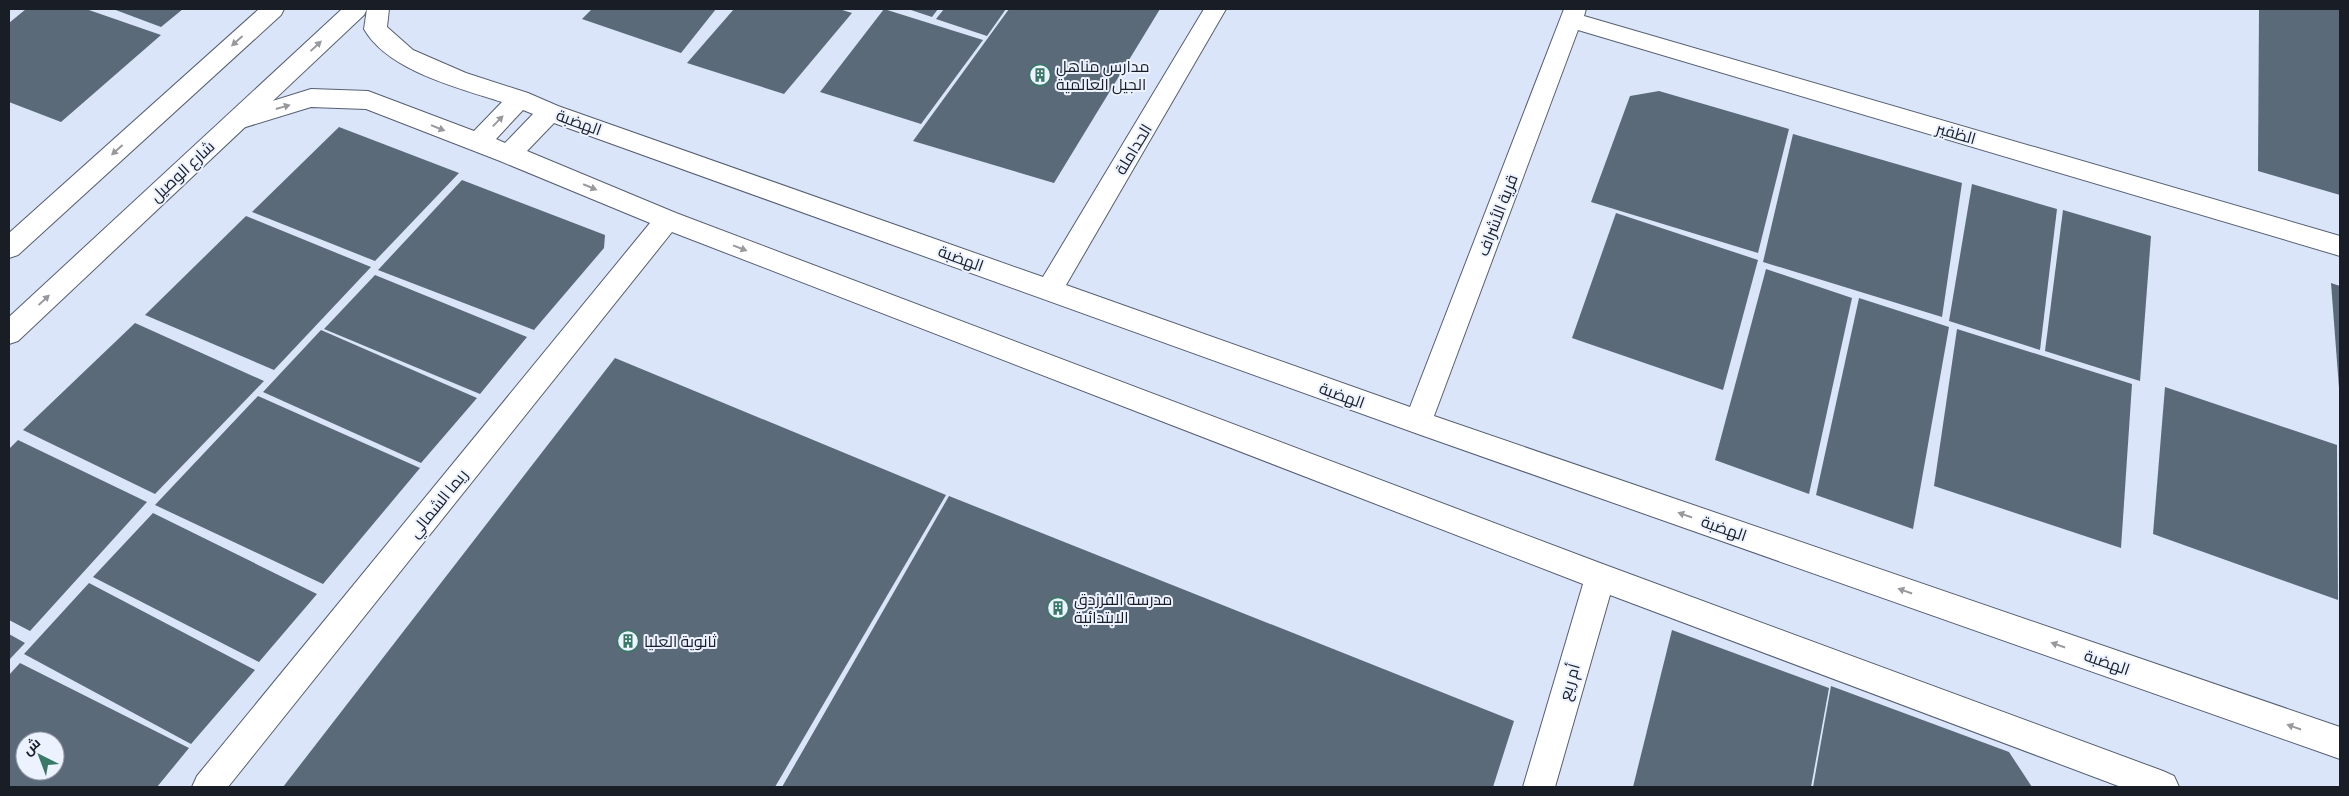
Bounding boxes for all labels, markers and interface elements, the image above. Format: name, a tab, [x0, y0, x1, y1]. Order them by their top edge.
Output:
one-way arrow	[231, 36, 244, 47]
one-way arrow	[310, 40, 322, 52]
place label: مدارس مناهل الجيل العالمية	[1056, 55, 1150, 95]
building icon: مدارس مناهل الجيل العالمية	[1028, 63, 1052, 87]
one-way arrow	[275, 103, 290, 111]
street label: الهضبة	[553, 104, 605, 140]
one-way arrow	[492, 115, 504, 127]
street label: الظفير	[1933, 117, 1978, 149]
street label: الحداملة	[1109, 119, 1157, 179]
one-way arrow	[431, 125, 446, 132]
street label: شارع الوصيل	[145, 135, 220, 207]
one-way arrow	[110, 145, 123, 156]
street label: قرية الأشراف	[1471, 171, 1523, 259]
one-way arrow	[582, 184, 597, 192]
street label: الهضبة	[935, 240, 987, 276]
one-way arrow	[733, 245, 748, 252]
one-way arrow	[38, 294, 50, 306]
street label: الهضبة	[1316, 377, 1368, 413]
street label: ريما الشمالي	[403, 464, 475, 544]
street label: الهضبة	[1698, 510, 1750, 546]
one-way arrow	[1677, 511, 1692, 519]
one-way arrow	[1897, 587, 1912, 594]
place label: مدرسة الفرزدق الابتدائية	[1074, 588, 1172, 628]
building icon: مدرسة الفرزدق الابتدائية	[1046, 596, 1070, 620]
building icon: ثانوية العليا	[616, 629, 640, 653]
place label: ثانوية العليا	[644, 630, 717, 652]
one-way arrow	[2050, 641, 2065, 649]
street label: الهضبة	[2081, 644, 2133, 680]
street label: أم ريع	[1553, 661, 1586, 703]
one-way arrow	[2286, 723, 2301, 731]
north arrow	[15, 731, 65, 781]
text: ش	[18, 733, 44, 759]

